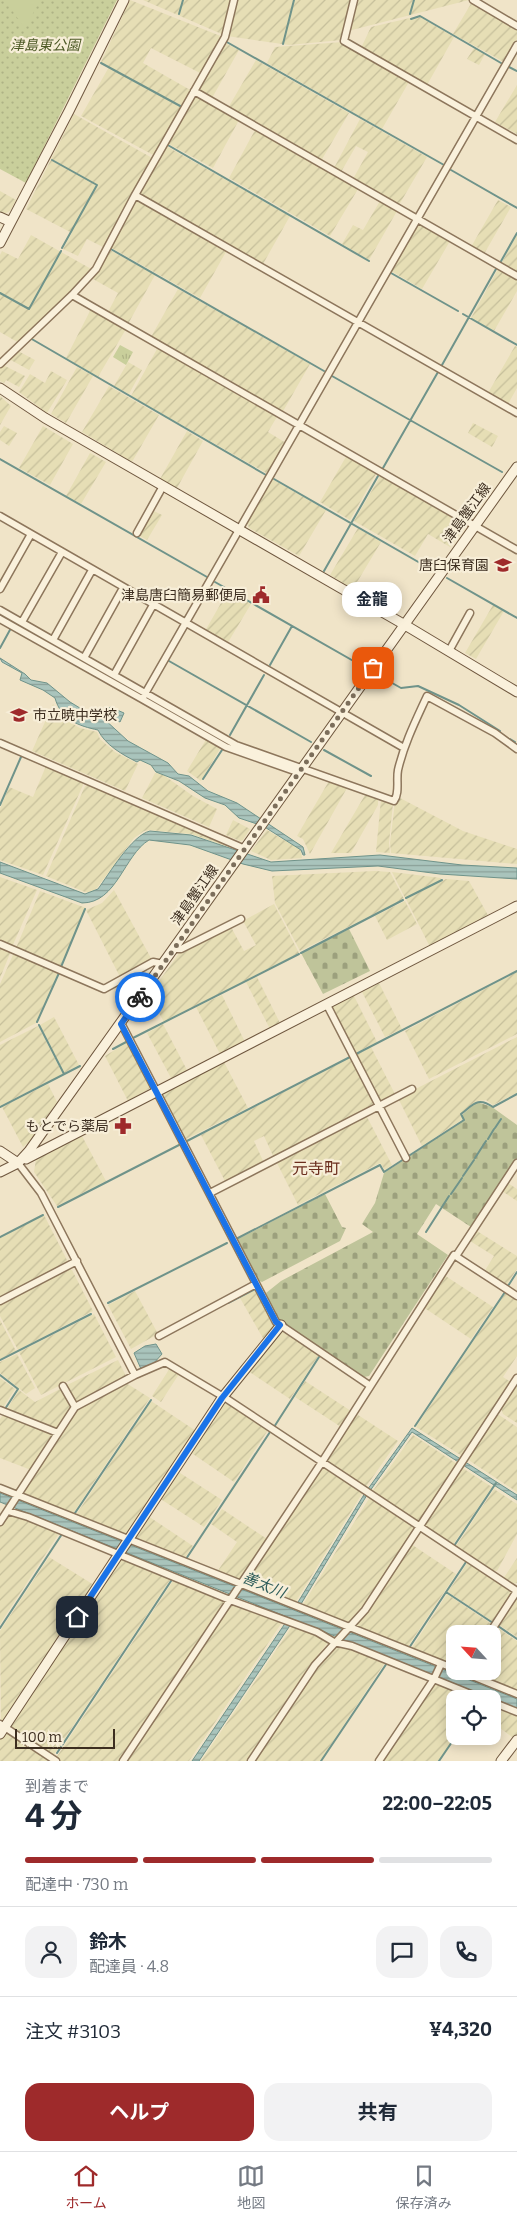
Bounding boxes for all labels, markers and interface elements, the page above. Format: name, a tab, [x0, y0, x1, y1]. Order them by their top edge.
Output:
park label: 津島東公園	[10, 37, 82, 54]
street label: 津島蟹江線	[440, 480, 494, 546]
school or university icon: 唐臼保育園	[493, 555, 513, 575]
place label: 唐臼保育園	[419, 557, 489, 574]
callout: 金龍	[343, 583, 403, 618]
public building icon: 津島唐臼簡易郵便局	[251, 585, 271, 605]
place label: 津島唐臼簡易郵便局	[121, 587, 247, 604]
text: 金龍	[356, 590, 388, 609]
pin	[352, 647, 394, 689]
icon: bag	[359, 654, 387, 682]
school or university icon: 市立暁中学校	[9, 705, 29, 725]
place label: 市立暁中学校	[33, 707, 117, 724]
street label: 津島蟹江線	[168, 861, 222, 929]
courier	[115, 972, 165, 1022]
icon: bike	[126, 983, 154, 1011]
pharmacy icon: もとでら薬局	[113, 1116, 133, 1136]
place label: もとでら薬局	[26, 1118, 109, 1135]
district label: 元寺町	[292, 1159, 340, 1178]
water label: 善太川	[240, 1568, 290, 1603]
pin	[56, 1596, 98, 1638]
icon: home	[63, 1603, 91, 1631]
north arrow	[446, 1625, 501, 1680]
map controls	[446, 1625, 501, 1745]
button: locate	[446, 1690, 501, 1745]
scale bar	[15, 1726, 115, 1749]
text: 100 m	[22, 1729, 62, 1746]
text: 到着まで	[25, 1777, 89, 1796]
text: 22:00–22:05	[382, 1792, 492, 1815]
text: 4 分	[25, 1797, 82, 1835]
text: 配達中 · 730 m	[25, 1875, 128, 1894]
button: person	[25, 1926, 77, 1978]
button: chat	[376, 1926, 428, 1978]
button: phone	[440, 1926, 492, 1978]
text: 鈴木	[89, 1930, 127, 1953]
text: 配達員 · 4.8	[89, 1957, 169, 1976]
text: ¥4,320	[429, 2018, 492, 2041]
text: 注文 #3103	[25, 2020, 121, 2043]
button: ヘルプ	[25, 2083, 254, 2141]
button: 共有	[264, 2083, 492, 2141]
tab: ホーム	[65, 2162, 107, 2212]
tab: 地図	[237, 2162, 265, 2212]
tab: 保存済み	[396, 2162, 452, 2212]

